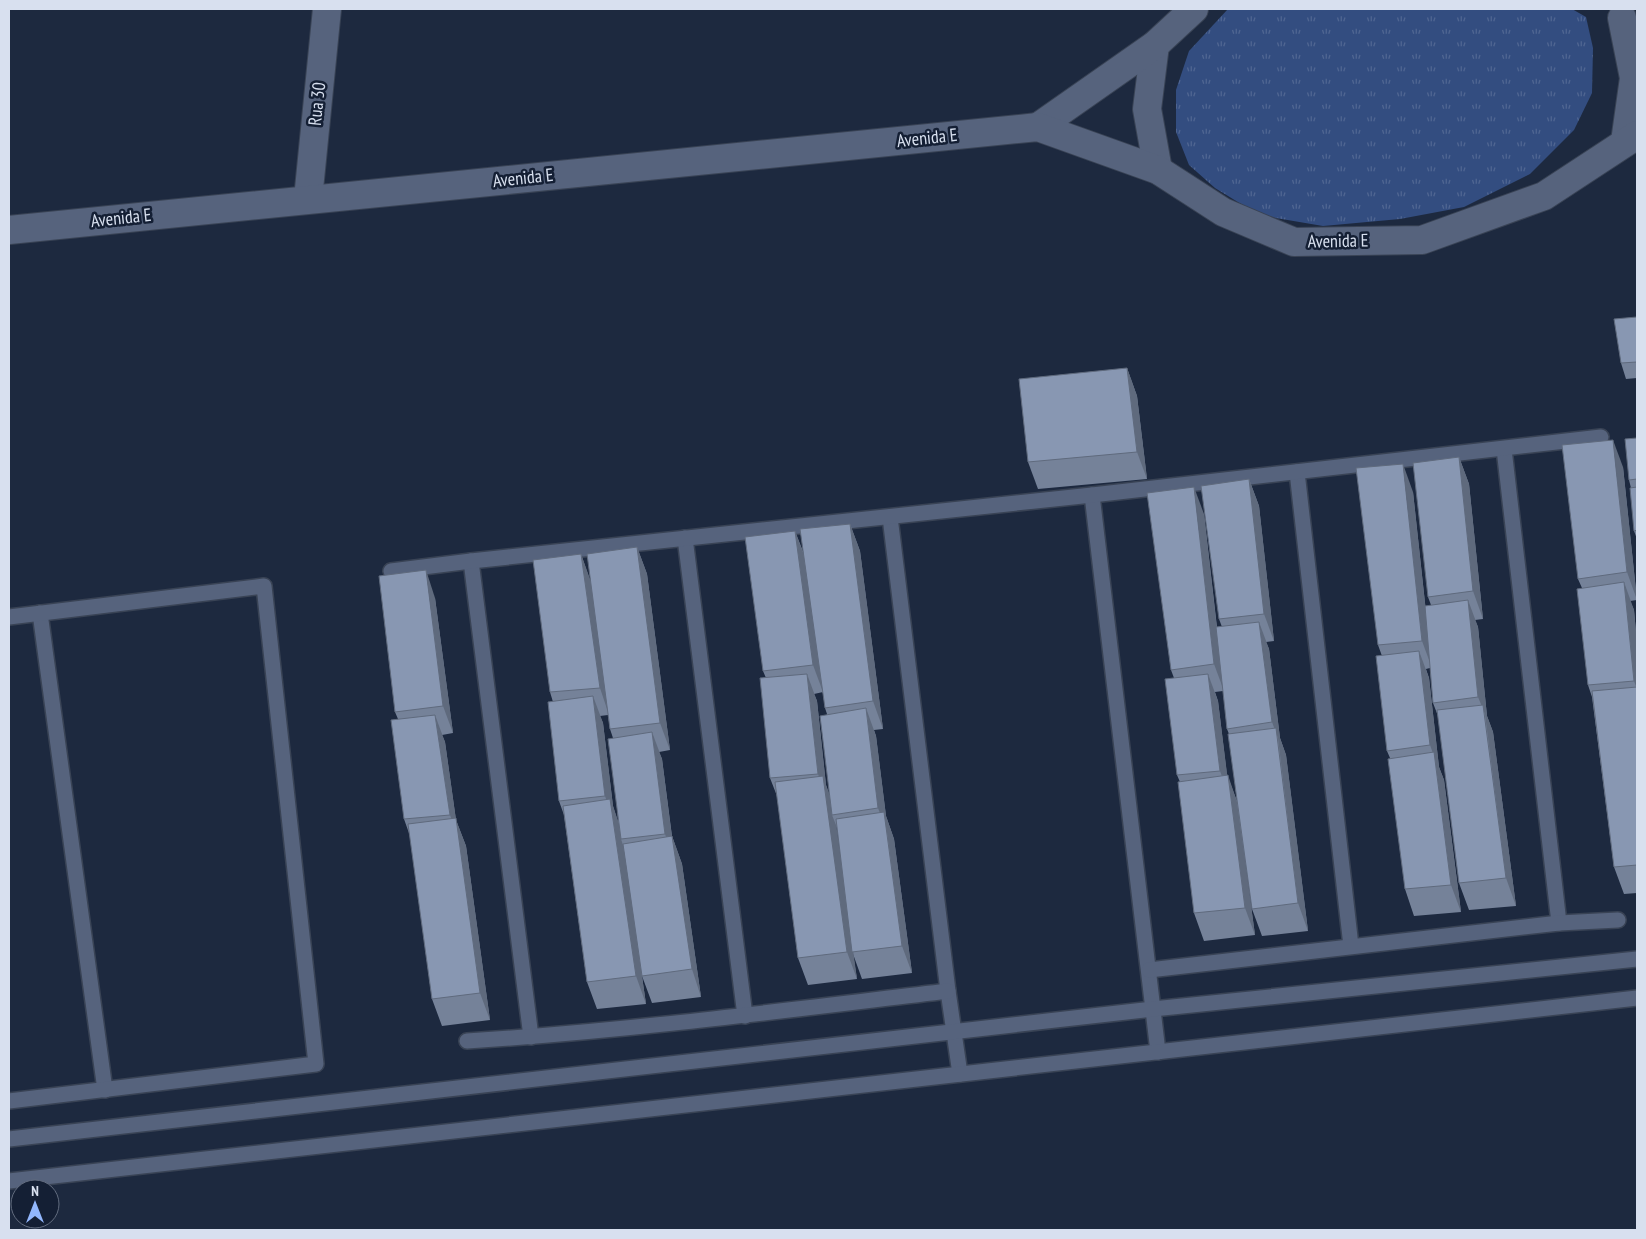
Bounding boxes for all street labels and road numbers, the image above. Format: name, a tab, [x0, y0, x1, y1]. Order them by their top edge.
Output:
street label: Rua 30	[303, 81, 330, 127]
street label: Avenida E	[896, 123, 958, 152]
street label: Avenida E	[492, 163, 554, 192]
street label: Avenida E	[90, 203, 152, 232]
street label: Avenida E	[1307, 228, 1369, 253]

